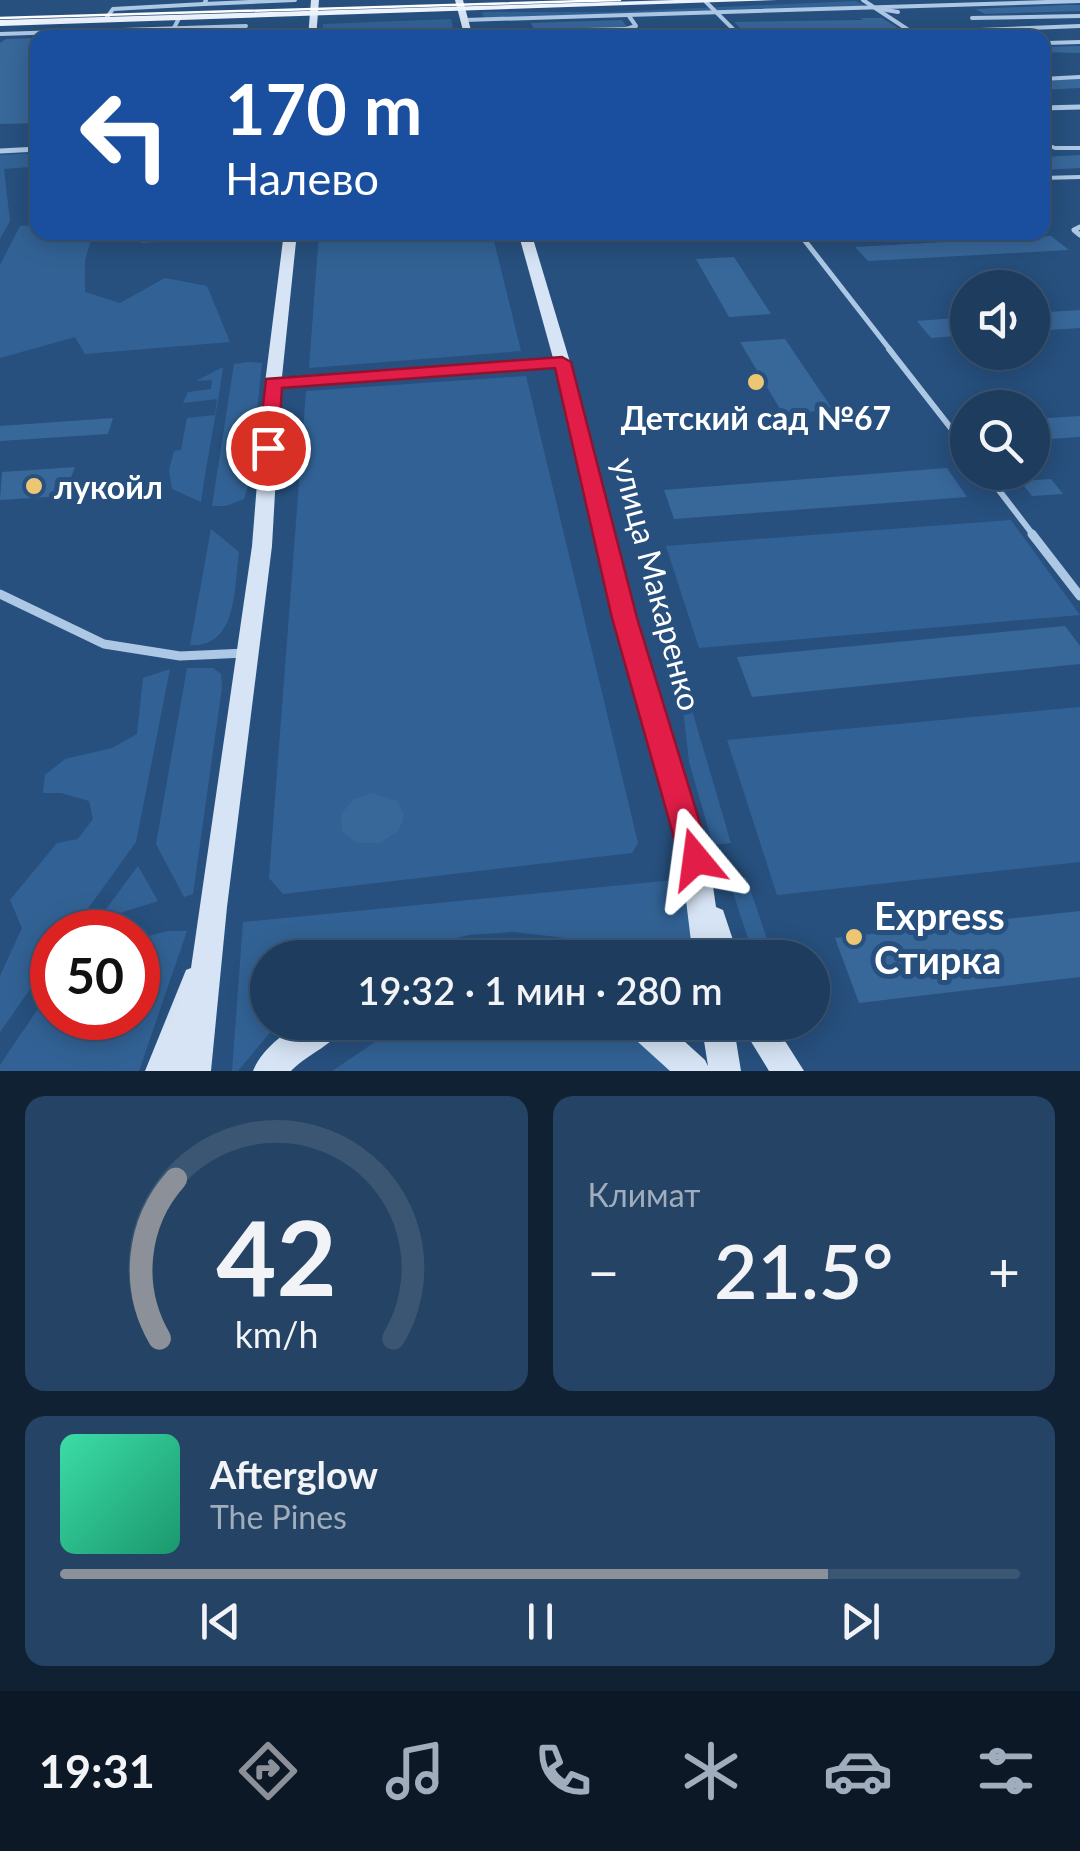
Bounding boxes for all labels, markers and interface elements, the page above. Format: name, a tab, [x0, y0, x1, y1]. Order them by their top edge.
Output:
text: 170 m	[225, 66, 422, 150]
icon: left	[60, 70, 190, 200]
text: Налево	[225, 151, 379, 205]
map controls	[950, 270, 1050, 490]
button: sound	[950, 270, 1050, 370]
marker: Детский сад №67	[745, 371, 767, 393]
button: search	[950, 390, 1050, 490]
place label: Детский сад №67	[621, 398, 891, 437]
pin	[226, 406, 311, 491]
icon: arrive	[241, 421, 296, 476]
street label: улица Макаренко	[606, 453, 710, 715]
place label: лукойл	[54, 467, 163, 506]
marker: лукойл	[23, 475, 45, 497]
position arrow	[644, 807, 748, 911]
place label: Express Стирка	[874, 892, 1005, 982]
speed limit sign: 50	[30, 910, 160, 1040]
marker: Express Стирка	[843, 926, 865, 948]
text: 19:32 · 1 мин · 280 m	[357, 967, 723, 1013]
text: Климат	[588, 1175, 700, 1214]
text: 42	[216, 1193, 337, 1318]
text: 21.5°	[714, 1225, 893, 1315]
text: −	[588, 1238, 619, 1304]
text: +	[988, 1238, 1020, 1304]
text: km/h	[234, 1313, 318, 1356]
text: Afterglow	[210, 1451, 378, 1497]
text: The Pines	[210, 1497, 347, 1536]
icon: previous	[193, 1594, 248, 1649]
icon: pause	[513, 1594, 568, 1649]
icon: next	[833, 1594, 888, 1649]
icon: directions	[233, 1736, 303, 1806]
icon: music	[380, 1736, 450, 1806]
icon: phone	[528, 1736, 598, 1806]
icon: climate	[676, 1736, 746, 1806]
icon: car	[823, 1736, 893, 1806]
icon: filters	[971, 1736, 1041, 1806]
text: 19:31	[39, 1744, 155, 1798]

